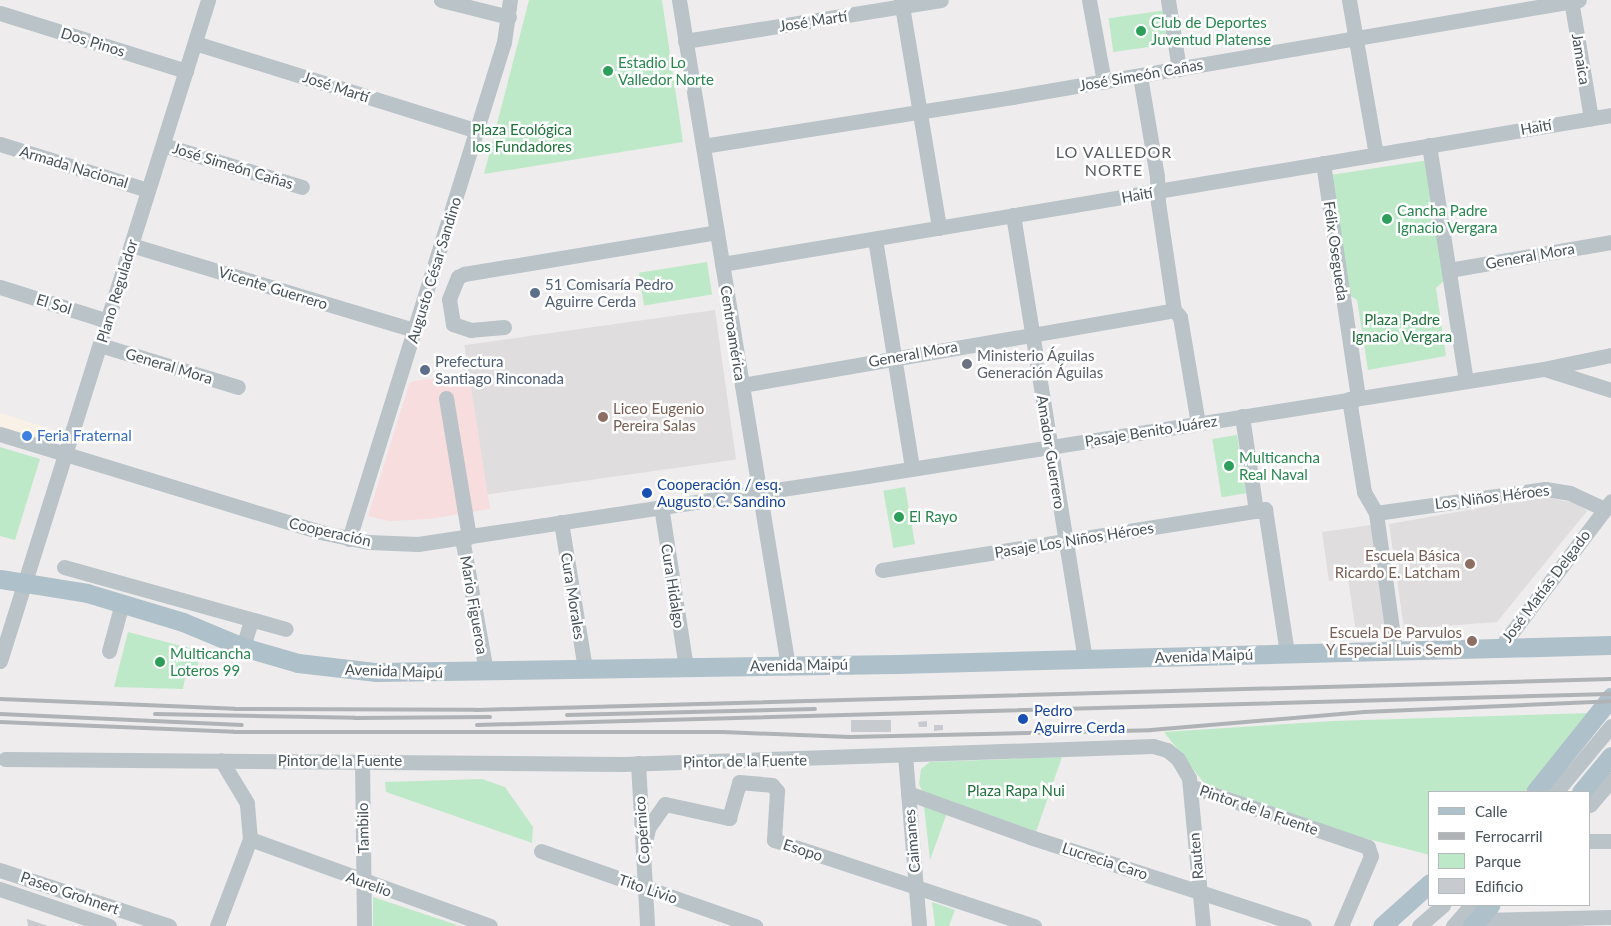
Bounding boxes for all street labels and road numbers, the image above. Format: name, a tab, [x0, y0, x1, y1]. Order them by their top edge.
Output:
street label: José Martí	[778, 7, 848, 35]
street label: Dos Pinos	[59, 24, 127, 60]
street label: Jamaica	[1568, 32, 1594, 86]
street label: José Simeón Cañas	[1078, 55, 1204, 95]
street label: José Martí	[301, 68, 371, 106]
street label: Haití	[1519, 115, 1553, 139]
street label: José Simeón Cañas	[170, 139, 296, 193]
street label: Armada Nacional	[18, 142, 130, 192]
street label: Haití	[1120, 183, 1154, 207]
street label: Augusto César Sandino	[403, 194, 465, 346]
street label: Félix Osegueda	[1320, 200, 1352, 302]
street label: Plano Regulador	[93, 237, 141, 345]
street label: General Mora	[1484, 239, 1576, 273]
street label: Vicente Guerrero	[216, 263, 330, 313]
street label: Centroamérica	[717, 284, 749, 382]
street label: El Sol	[34, 290, 74, 318]
street label: General Mora	[867, 337, 959, 371]
street label: General Mora	[123, 344, 215, 388]
street label: Amador Guerrero	[1033, 394, 1069, 510]
street label: Pasaje Benito Juárez	[1083, 412, 1219, 450]
street label: Los Niños Héroes	[1434, 481, 1550, 513]
street label: Cooperación	[287, 514, 373, 550]
street label: Pasaje Los Niños Héroes	[993, 519, 1155, 561]
street label: José Matías Delgado	[1498, 526, 1594, 646]
street label: Cura Hidalgo	[657, 542, 689, 630]
street label: Cura Morales	[557, 551, 589, 641]
street label: Mario Figueroa	[456, 554, 492, 656]
street label: Avenida Maipú	[1155, 645, 1253, 667]
street label: Avenida Maipú	[750, 655, 848, 675]
street label: Avenida Maipú	[345, 660, 443, 682]
street label: Pintor de la Fuente	[683, 751, 807, 771]
street label: Pintor de la Fuente	[278, 752, 402, 770]
street label: Pintor de la Fuente	[1197, 781, 1321, 839]
street label: Copérnico	[631, 796, 653, 864]
street label: Tambilo	[354, 802, 372, 854]
street label: Caimanes	[900, 809, 924, 873]
street label: Rauten	[1185, 832, 1207, 880]
street label: Esopo	[781, 835, 825, 865]
street label: Lucrecia Caro	[1060, 839, 1150, 883]
street label: Aurelio	[344, 867, 394, 901]
street label: Paseo Grohnert	[18, 868, 122, 918]
street label: Tito Livio	[616, 871, 680, 907]

